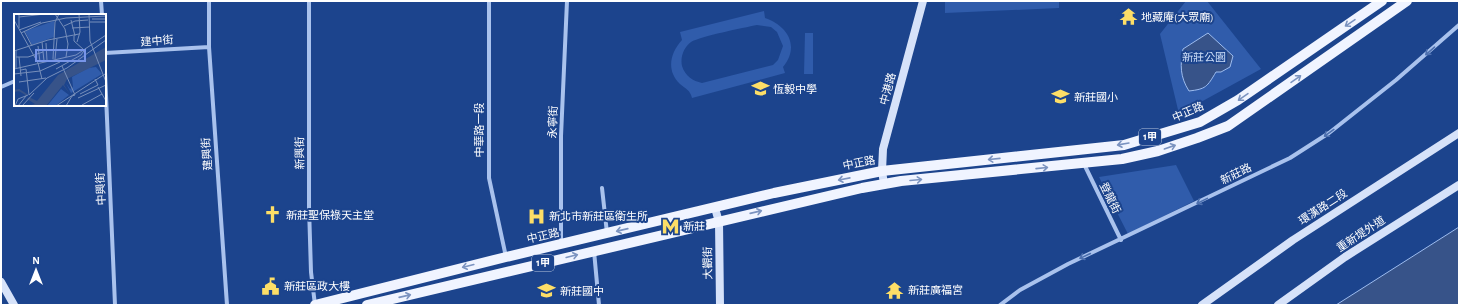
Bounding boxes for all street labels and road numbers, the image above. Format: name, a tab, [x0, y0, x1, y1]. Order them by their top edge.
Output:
street label: 建中街	[140, 33, 174, 48]
street label: 中港路	[877, 71, 898, 106]
street label: 中正路	[1170, 100, 1205, 124]
street label: 中華路一段	[473, 103, 485, 158]
street label: 永寧街	[546, 105, 559, 139]
road number: 1甲	[1139, 129, 1161, 145]
street label: 新興街	[293, 136, 306, 170]
street label: 建興街	[199, 137, 214, 171]
street label: 中正路	[842, 153, 876, 172]
street label: 新莊路	[1218, 161, 1253, 186]
street label: 中興街	[94, 172, 107, 206]
street label: 登龍街	[1098, 180, 1123, 215]
street label: 環漢路二段	[1296, 187, 1349, 227]
street label: 重新堤外道	[1334, 214, 1387, 254]
street label: 中正路	[525, 226, 560, 245]
street label: 大觀街	[701, 246, 714, 280]
road number: 1甲	[532, 255, 554, 271]

